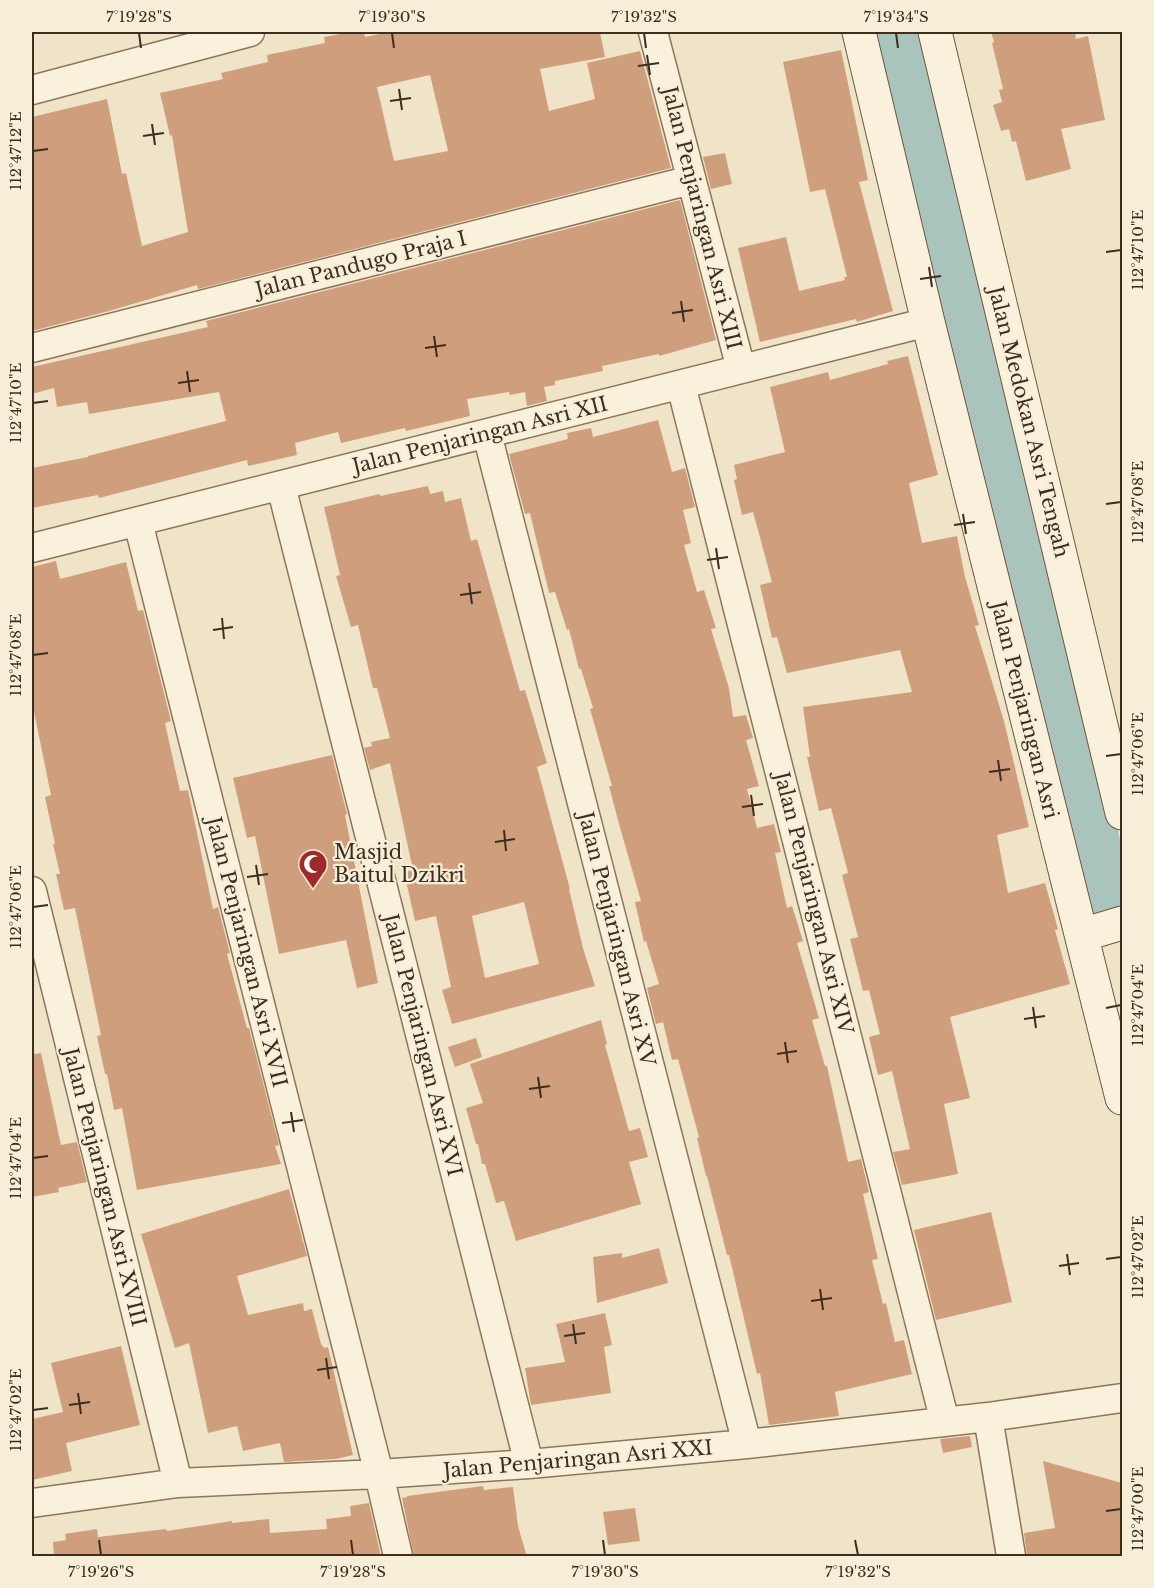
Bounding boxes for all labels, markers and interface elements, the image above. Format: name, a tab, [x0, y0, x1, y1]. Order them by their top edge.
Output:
text: 7°19'28"S	[106, 7, 172, 26]
text: 7°19'30"S	[358, 7, 426, 26]
text: 7°19'32"S	[611, 7, 677, 26]
text: 7°19'34"S	[863, 7, 929, 26]
street label: Jalan Penjaringan Asri XIII	[657, 81, 746, 352]
text: 112°47'12"E	[6, 111, 25, 191]
text: 112°47'10"E	[1128, 210, 1147, 290]
street label: Jalan Pandugo Praja I	[250, 226, 469, 303]
street label: Jalan Medokan Asri Tengah	[983, 281, 1074, 560]
text: 112°47'10"E	[6, 363, 25, 443]
street label: Jalan Penjaringan Asri XII	[347, 392, 610, 479]
text: 112°47'08"E	[1128, 460, 1147, 544]
street label: Jalan Penjaringan Asri	[986, 596, 1064, 822]
text: 112°47'08"E	[6, 613, 25, 697]
text: 112°47'06"E	[1128, 712, 1147, 796]
street label: Jalan Penjaringan Asri XIV	[769, 766, 858, 1037]
street label: Jalan Penjaringan Asri XV	[573, 806, 660, 1069]
street label: Jalan Penjaringan Asri XVII	[201, 811, 292, 1090]
place label: Masjid Baitul Dzikri	[334, 840, 465, 887]
mosque icon: Masjid Baitul Dzikri	[297, 848, 329, 890]
text: 112°47'06"E	[6, 865, 25, 949]
street label: Jalan Penjaringan Asri XVI	[378, 908, 467, 1179]
text: 112°47'04"E	[1128, 964, 1147, 1046]
street label: Jalan Penjaringan Asri XVIII	[58, 1042, 151, 1329]
text: 112°47'04"E	[6, 1117, 25, 1199]
text: 112°47'02"E	[1128, 1215, 1147, 1299]
text: 112°47'02"E	[6, 1368, 25, 1452]
street label: Jalan Penjaringan Asri XXI	[439, 1435, 714, 1483]
text: 112°47'00"E	[1128, 1467, 1147, 1551]
text: 7°19'26"S	[68, 1562, 134, 1581]
text: 7°19'28"S	[320, 1562, 386, 1581]
text: 7°19'30"S	[571, 1562, 639, 1581]
text: 7°19'32"S	[825, 1562, 891, 1581]

